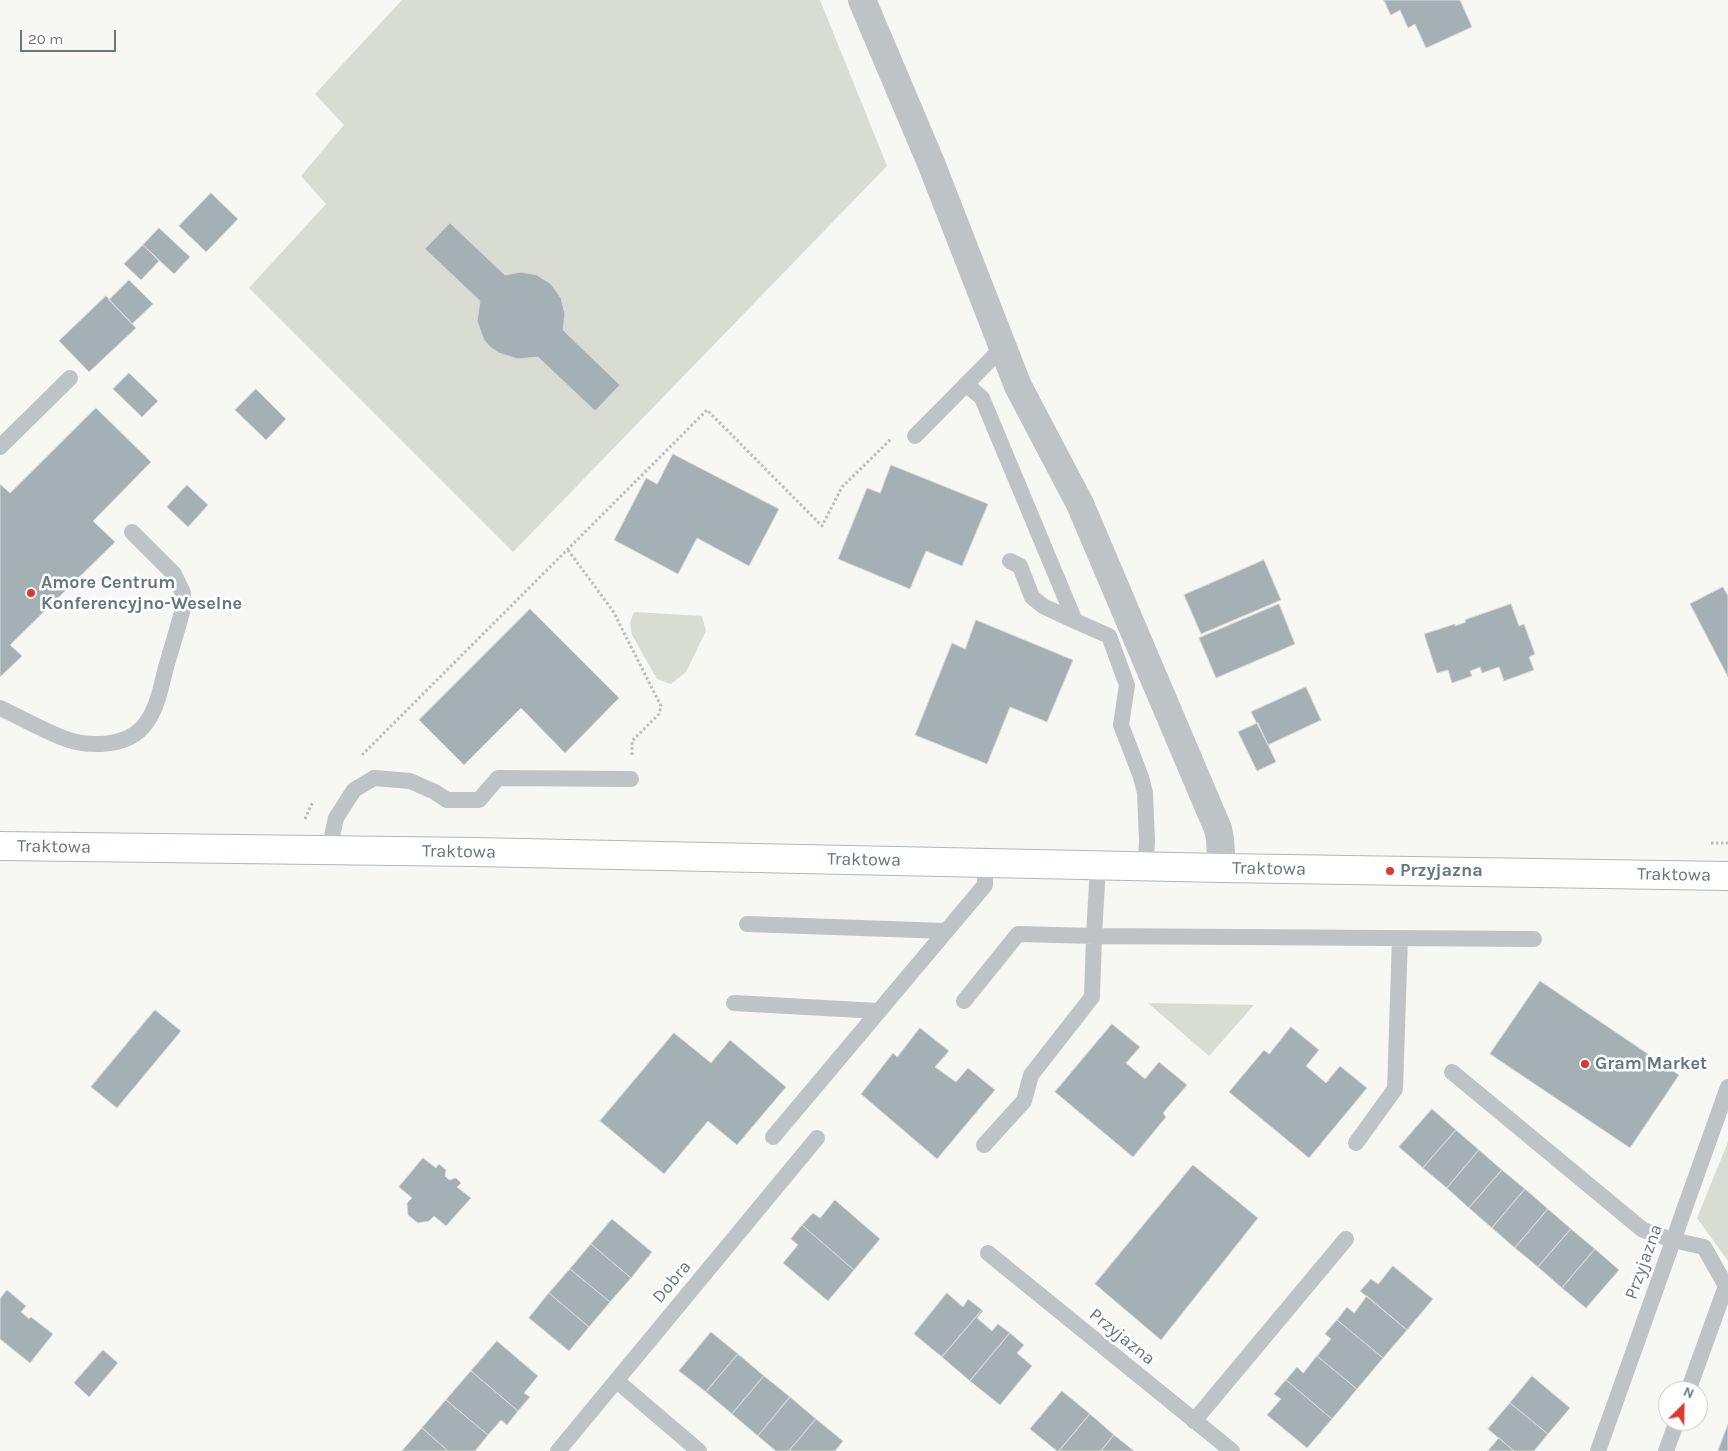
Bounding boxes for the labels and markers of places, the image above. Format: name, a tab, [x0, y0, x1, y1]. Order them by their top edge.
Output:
place label: Amore Centrum Konferencyjno-Weselne	[41, 572, 242, 614]
marker: Amore Centrum Konferencyjno-Weselne	[25, 587, 37, 599]
place label: Przyjazna	[1400, 860, 1483, 882]
marker: Przyjazna	[1384, 865, 1396, 877]
place label: Gram Market	[1595, 1053, 1707, 1075]
marker: Gram Market	[1579, 1058, 1591, 1070]

